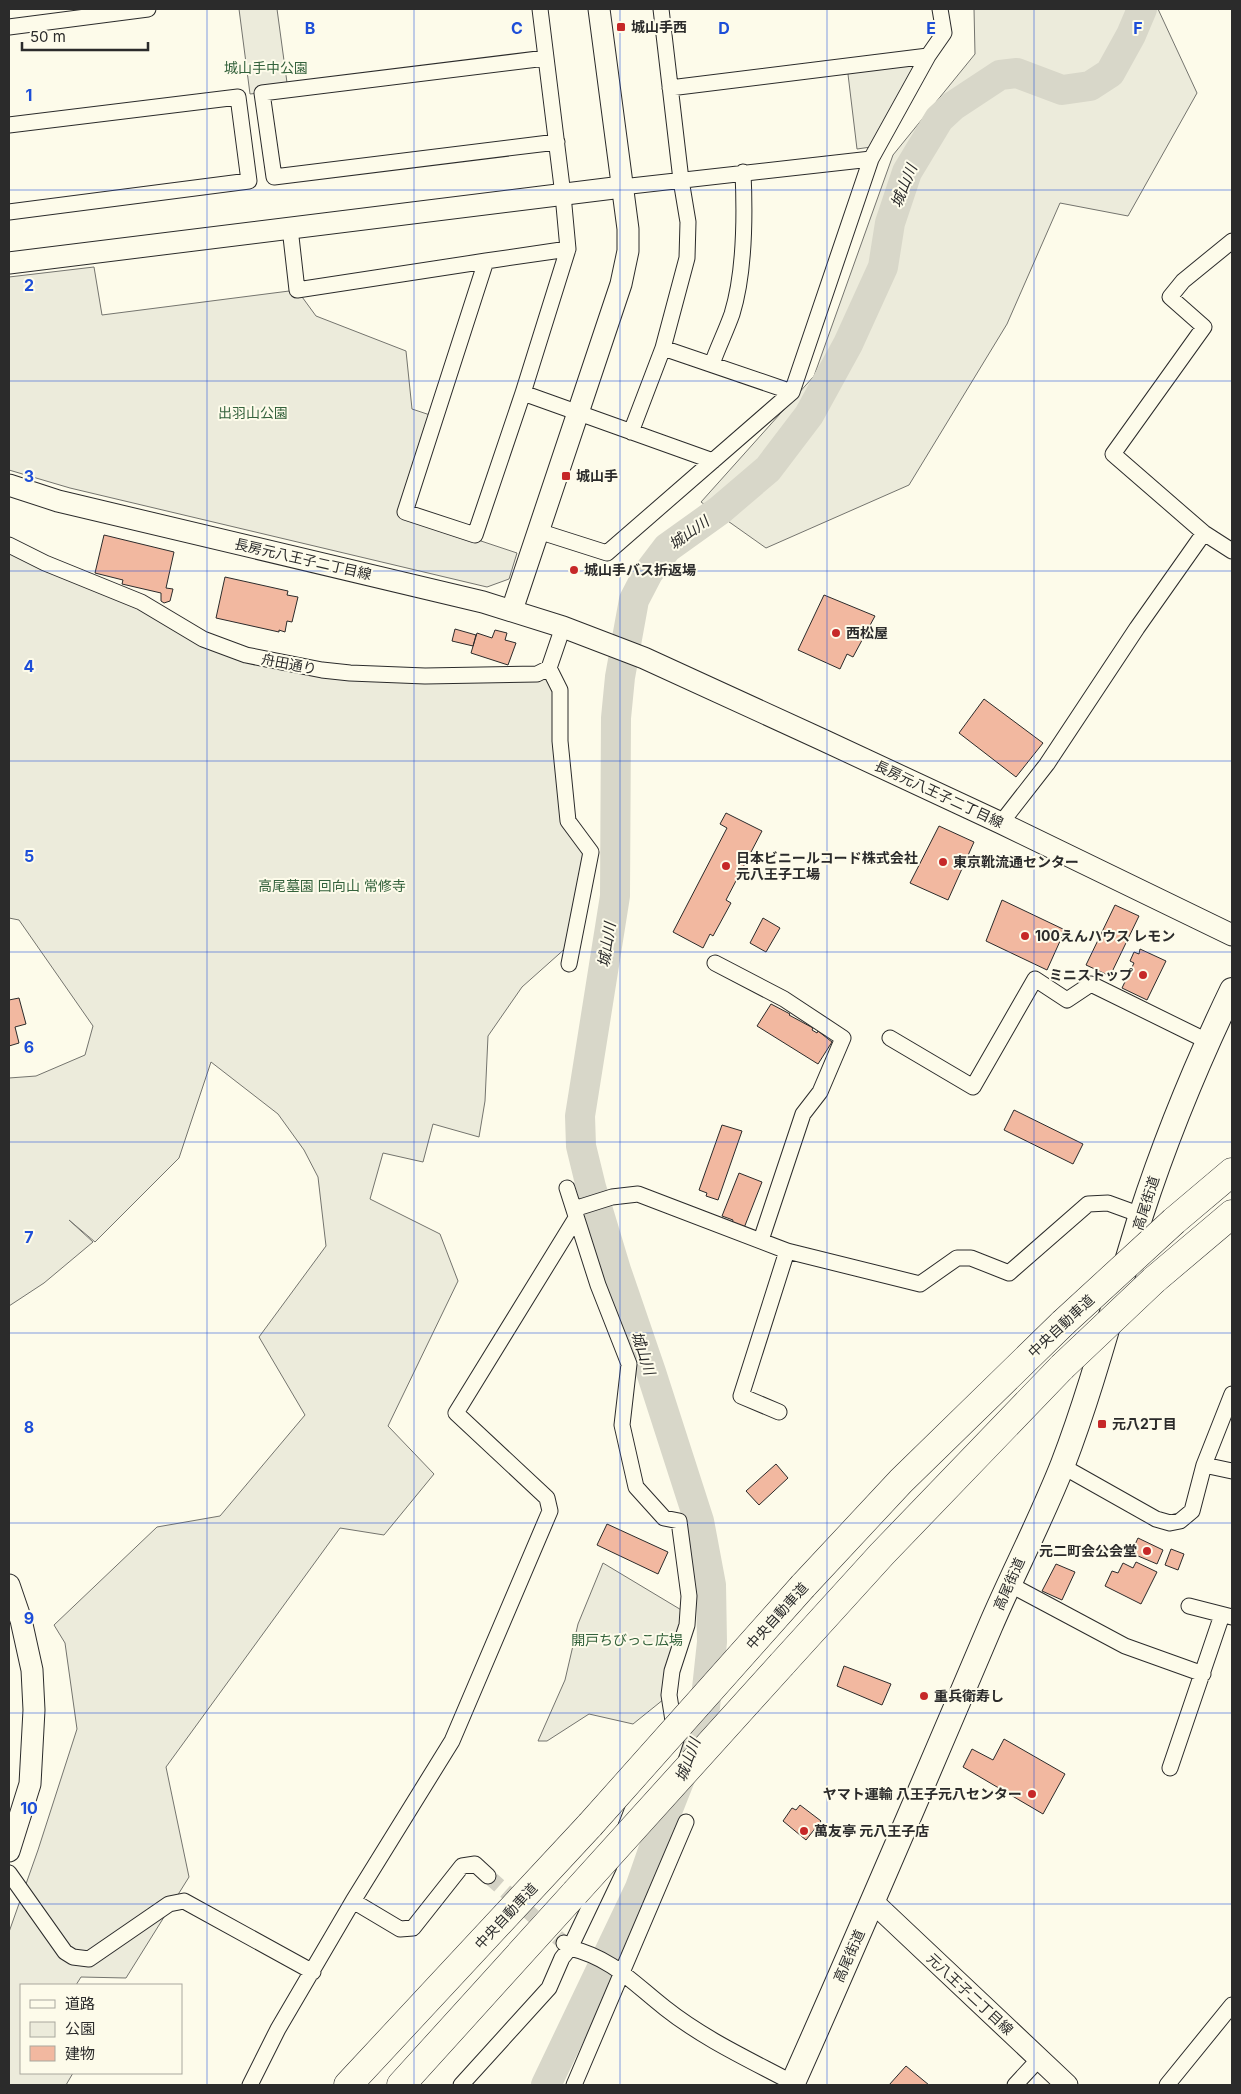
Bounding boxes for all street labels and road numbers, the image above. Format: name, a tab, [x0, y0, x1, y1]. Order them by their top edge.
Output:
street label: 長房元八王子二丁目線	[233, 534, 373, 583]
street label: 舟田通り	[260, 650, 318, 677]
street label: 長房元八王子二丁目線	[872, 756, 1006, 831]
street label: 高尾街道	[1129, 1174, 1162, 1232]
street label: 中央自動車道	[1024, 1291, 1097, 1360]
street label: 高尾街道	[989, 1555, 1028, 1613]
street label: 中央自動車道	[742, 1579, 811, 1653]
street label: 中央自動車道	[471, 1879, 540, 1952]
street label: 高尾街道	[829, 1927, 868, 1985]
street label: 元八王子二丁目線	[924, 1949, 1017, 2038]

